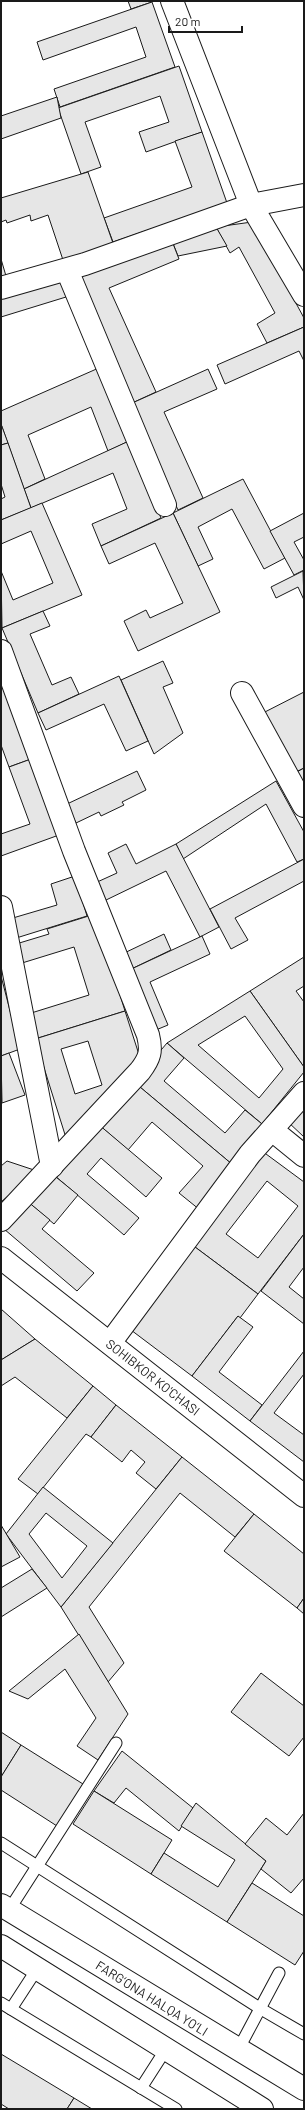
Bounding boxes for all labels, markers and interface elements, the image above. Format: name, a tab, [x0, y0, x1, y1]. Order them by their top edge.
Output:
scale bar	[169, 8, 242, 34]
text: 20 m	[175, 14, 201, 28]
street label: SOHIBKOR KO'CHASI	[103, 1335, 203, 1419]
street label: FARG‘ONA HALQA YO‘LI	[93, 1957, 211, 2039]

